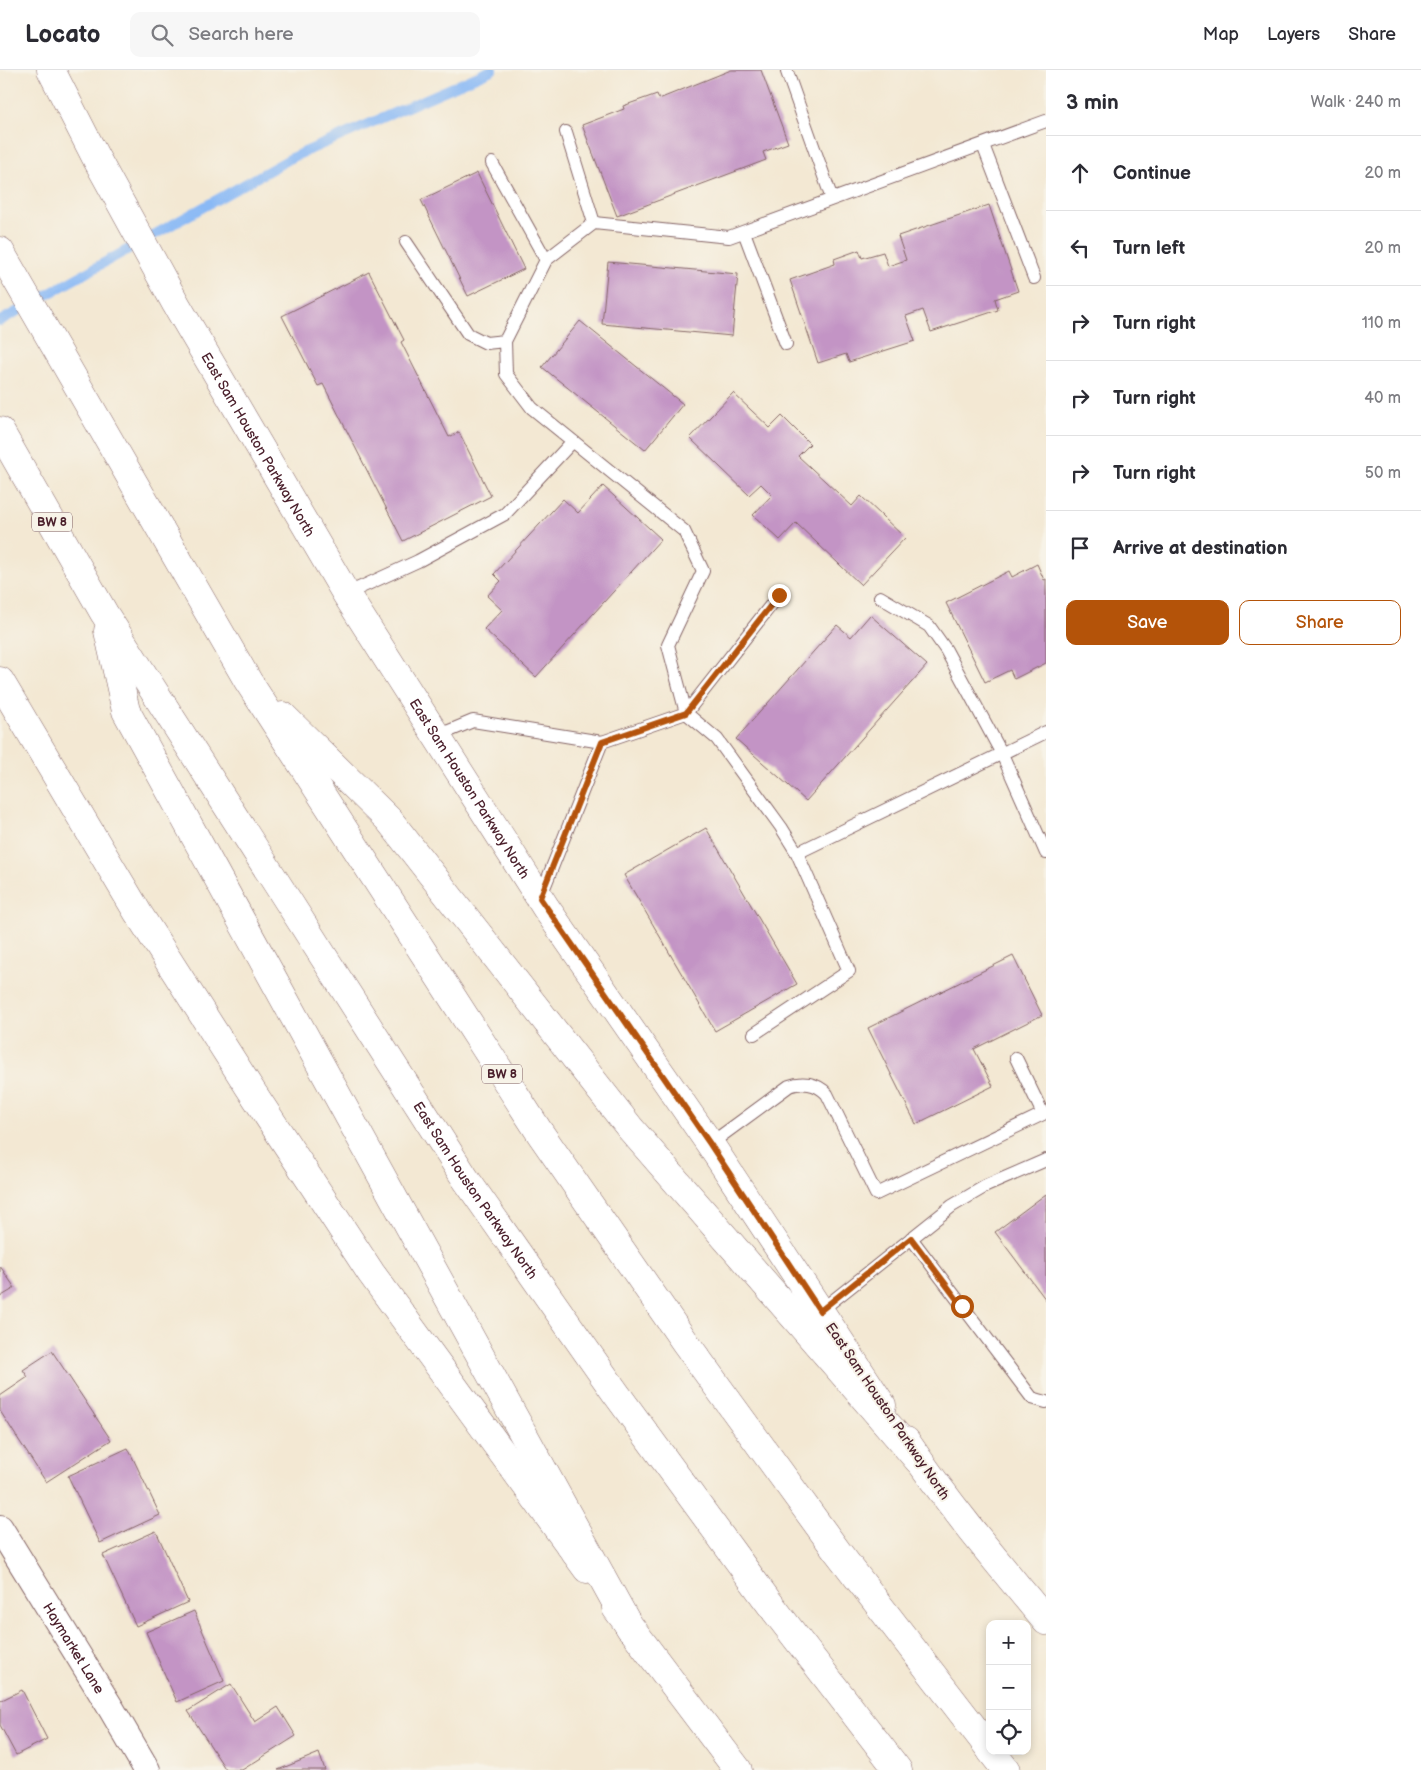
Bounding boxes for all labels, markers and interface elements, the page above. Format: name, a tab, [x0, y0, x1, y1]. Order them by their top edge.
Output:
search box	[130, 12, 480, 57]
text: Locato	[25, 20, 100, 49]
icon: search	[148, 21, 176, 49]
text: Search here	[188, 23, 294, 46]
text: Map	[1203, 24, 1239, 45]
text: Layers	[1267, 24, 1320, 45]
text: Share	[1348, 24, 1396, 45]
text: 3 min	[1066, 90, 1119, 115]
text: Walk · 240 m	[1311, 93, 1401, 112]
icon: ahead	[1066, 159, 1094, 187]
text: Continue	[1113, 162, 1191, 185]
text: 20 m	[1365, 164, 1401, 183]
icon: left	[1066, 234, 1094, 262]
text: Turn left	[1113, 237, 1185, 260]
text: 20 m	[1365, 239, 1401, 258]
icon: right	[1066, 309, 1094, 337]
text: Turn right	[1113, 312, 1196, 335]
text: 110 m	[1362, 314, 1401, 333]
street label: East Sam Houston Parkway North	[197, 350, 318, 540]
icon: right	[1066, 384, 1094, 412]
text: Turn right	[1113, 387, 1196, 410]
text: 40 m	[1364, 389, 1401, 408]
icon: right	[1066, 459, 1094, 487]
text: Turn right	[1113, 462, 1196, 485]
text: 50 m	[1365, 464, 1401, 483]
road number: BW 8	[32, 512, 72, 532]
icon: arrive	[1066, 534, 1094, 562]
text: Arrive at destination	[1113, 537, 1288, 560]
route end	[768, 584, 791, 607]
button: Save	[1066, 600, 1229, 645]
button: Share	[1239, 600, 1401, 645]
street label: East Sam Houston Parkway North	[406, 695, 533, 882]
road number: BW 8	[482, 1064, 522, 1084]
street label: East Sam Houston Parkway North	[409, 1098, 541, 1283]
route start	[951, 1295, 974, 1318]
street label: East Sam Houston Parkway North	[822, 1319, 954, 1503]
street label: Haymarket Lane	[39, 1600, 108, 1697]
map controls	[986, 1620, 1031, 1755]
button: +	[986, 1620, 1031, 1665]
button: −	[986, 1665, 1031, 1710]
button: locate	[986, 1710, 1031, 1755]

